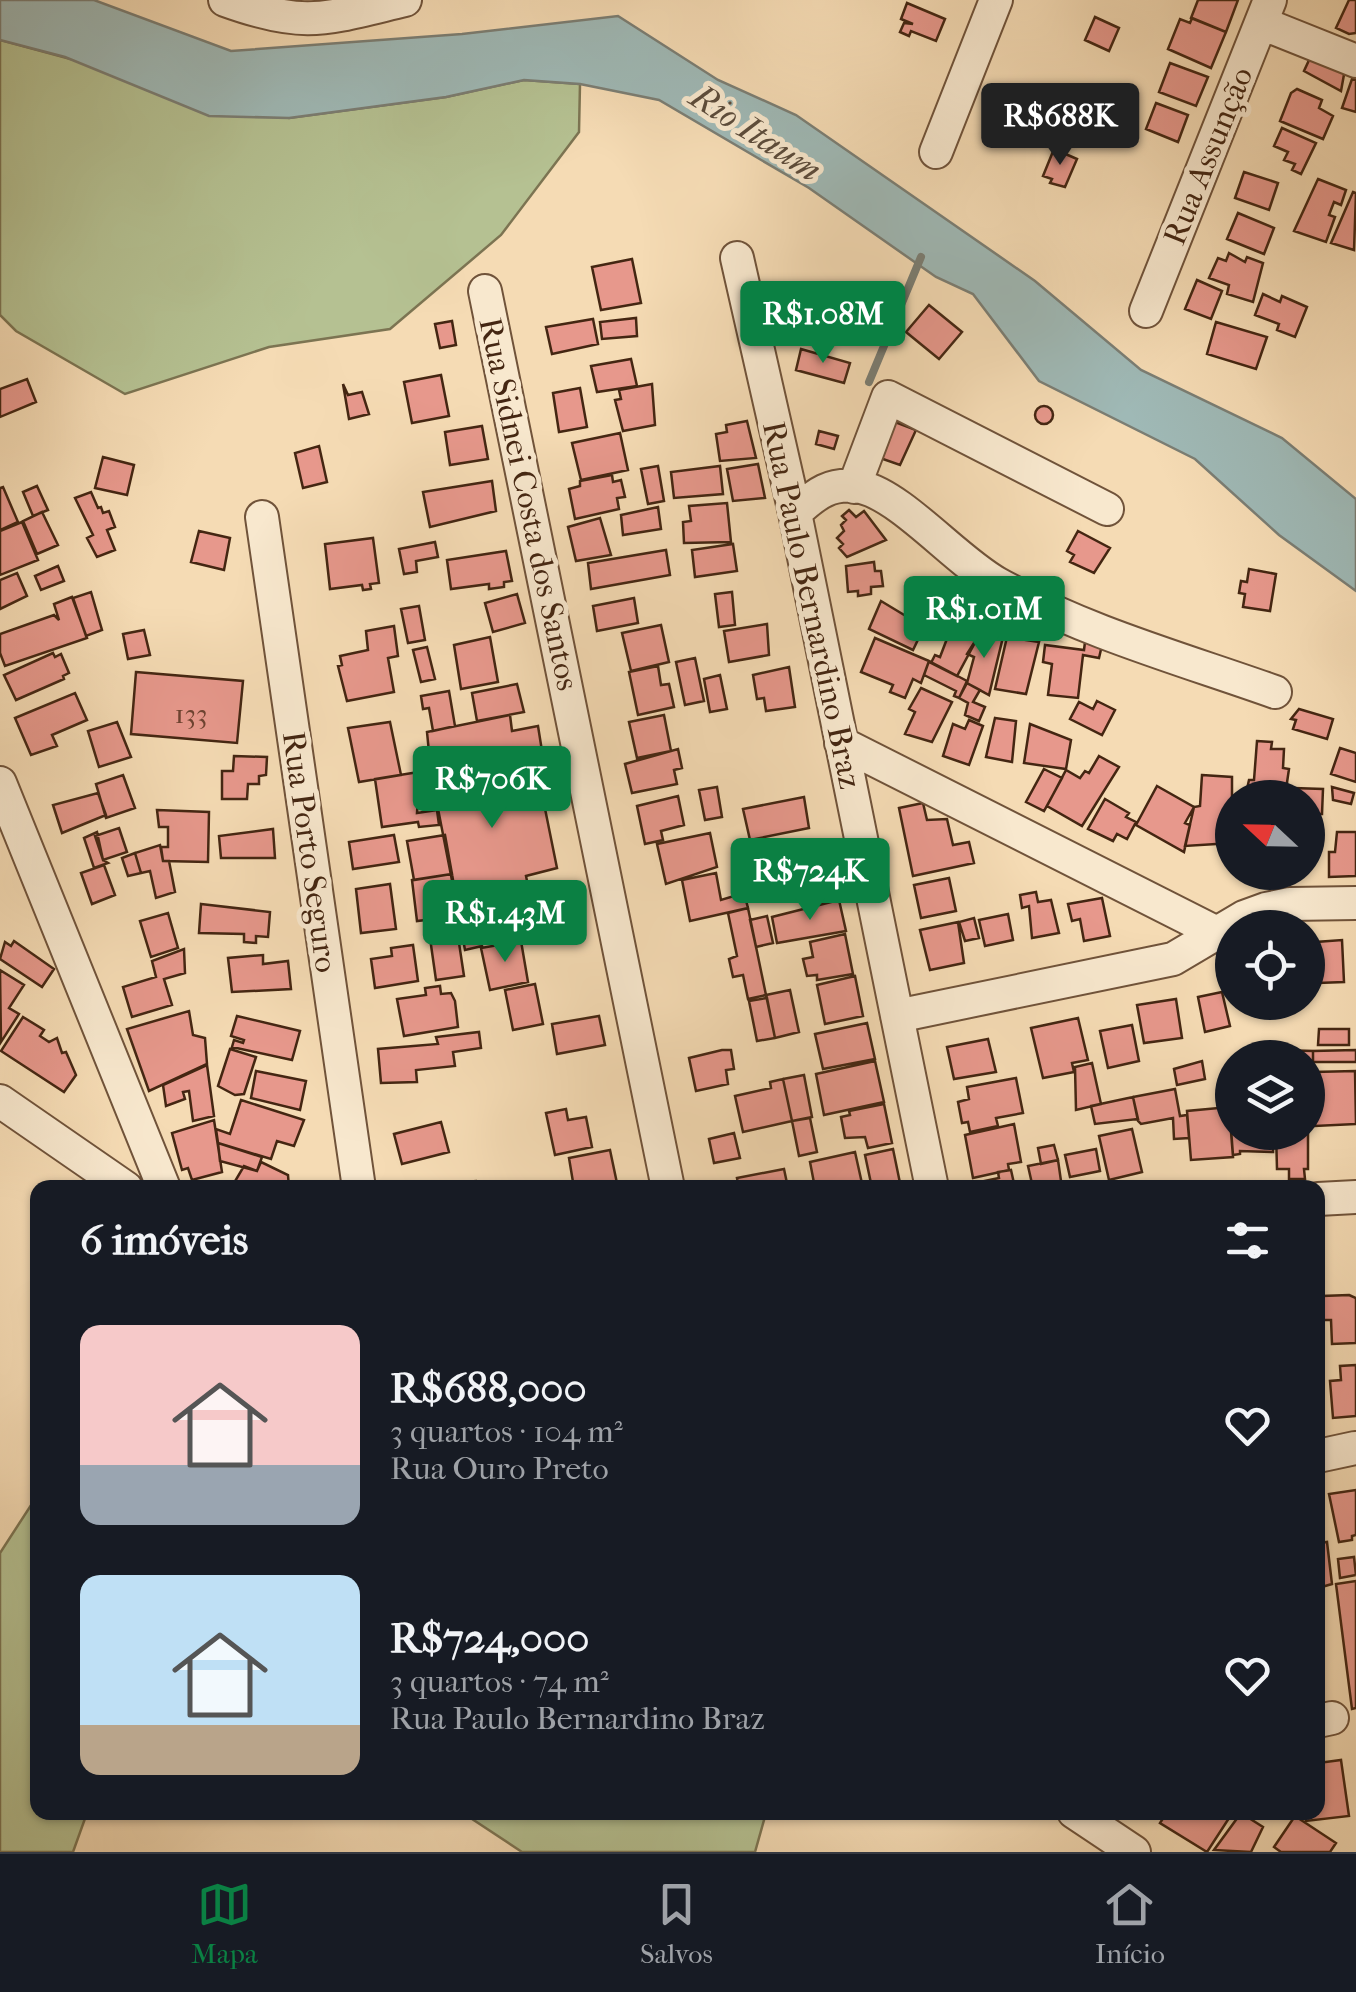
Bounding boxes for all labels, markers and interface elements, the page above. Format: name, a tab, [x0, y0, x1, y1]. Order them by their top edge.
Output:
street label: Rua Assunção	[1156, 62, 1260, 250]
water label: Rio Itaum	[681, 75, 829, 190]
pin: R$688K	[979, 83, 1141, 168]
text: R$688K	[1003, 97, 1117, 134]
pin: R$1.08M	[731, 281, 915, 366]
text: R$1.08M	[762, 295, 884, 332]
street label: Rua Sidnei Costa dos Santos	[471, 314, 587, 694]
street label: Rua Paulo Bernardino Braz	[755, 418, 869, 792]
pin: R$1.01M	[892, 576, 1076, 661]
text: R$1.01M	[926, 590, 1042, 627]
house number: 133	[175, 697, 207, 730]
street label: Rua Porto Seguro	[275, 729, 345, 975]
pin: R$706K	[411, 746, 573, 831]
text: R$706K	[435, 760, 549, 797]
north arrow	[1215, 780, 1325, 890]
map controls	[1215, 780, 1325, 1150]
pin: R$724K	[729, 838, 891, 923]
text: R$724K	[753, 852, 867, 889]
pin: R$1.43M	[413, 880, 597, 965]
text: R$1.43M	[445, 894, 565, 931]
button: locate	[1215, 910, 1325, 1020]
button: layers	[1215, 1040, 1325, 1150]
icon: filters	[1220, 1213, 1275, 1268]
text: 6 imóveis	[80, 1216, 248, 1265]
text: R$688,000	[390, 1364, 587, 1413]
icon: home	[160, 1365, 280, 1485]
icon: heart	[1220, 1398, 1275, 1453]
text: 3 quartos · 104 m²	[390, 1413, 623, 1450]
text: Rua Ouro Preto	[390, 1450, 609, 1487]
text: R$724,000	[390, 1614, 589, 1663]
icon: home	[160, 1615, 280, 1735]
icon: heart	[1220, 1648, 1275, 1703]
text: 3 quartos · 74 m²	[390, 1663, 609, 1700]
text: Rua Paulo Bernardino Braz	[390, 1700, 765, 1737]
tab: Mapa	[191, 1877, 258, 1970]
tab: Salvos	[640, 1877, 713, 1970]
tab: Início	[1095, 1877, 1165, 1970]

